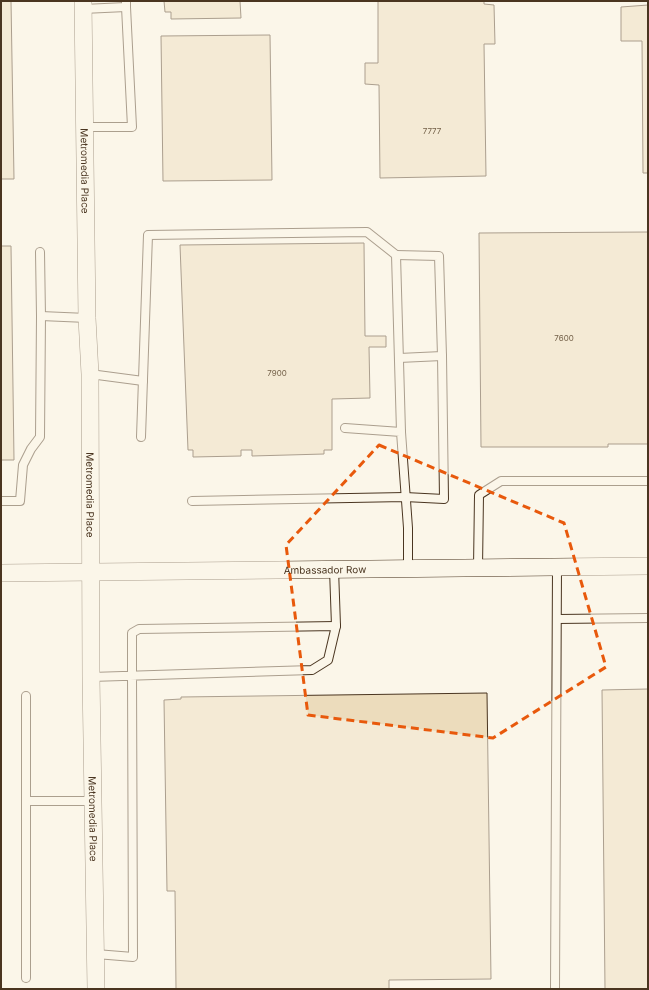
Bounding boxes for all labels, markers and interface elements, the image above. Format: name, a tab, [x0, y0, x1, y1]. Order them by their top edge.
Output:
house number: 7777	[423, 126, 442, 136]
street label: Metromedia Place	[79, 128, 92, 214]
house number: 7600	[554, 333, 574, 343]
house number: 7900	[267, 368, 287, 378]
street label: Metromedia Place	[84, 452, 97, 538]
street label: Ambassador Row	[284, 563, 366, 576]
street label: Metromedia Place	[87, 776, 100, 862]

